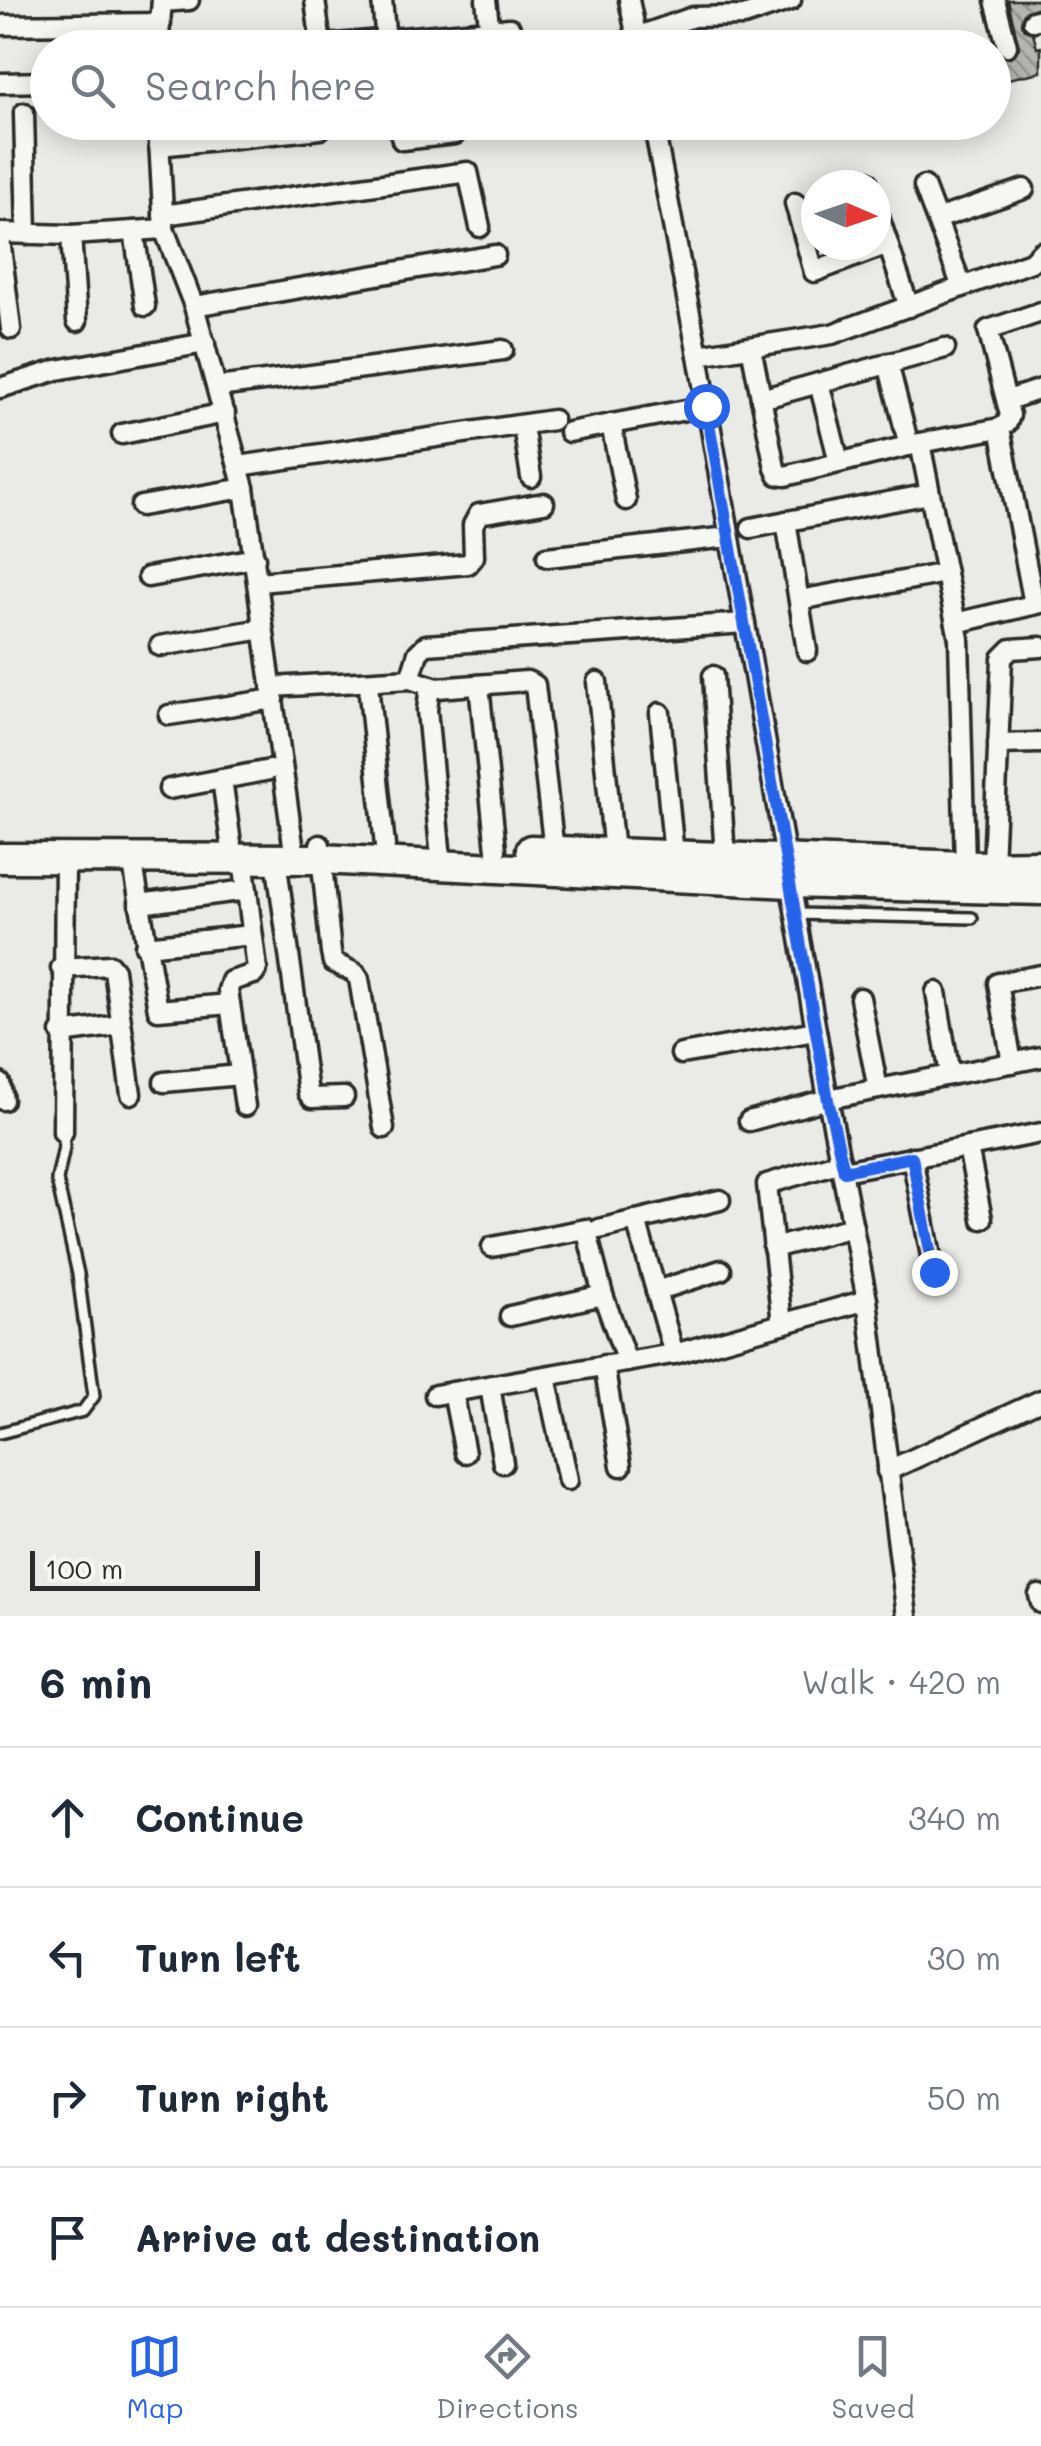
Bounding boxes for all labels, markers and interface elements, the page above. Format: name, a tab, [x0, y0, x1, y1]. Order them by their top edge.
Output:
search box	[30, 30, 1011, 140]
icon: search	[65, 58, 120, 113]
text: Search here	[145, 60, 376, 110]
north arrow	[801, 170, 891, 260]
route start	[684, 384, 730, 430]
route end	[912, 1250, 958, 1296]
scale bar	[30, 1546, 260, 1590]
text: 100 m	[45, 1550, 123, 1586]
text: 6 min	[40, 1654, 152, 1709]
text: Walk · 420 m	[801, 1660, 1001, 1702]
icon: ahead	[40, 1790, 95, 1845]
text: Continue	[135, 1792, 304, 1842]
text: 340 m	[908, 1796, 1001, 1838]
icon: left	[40, 1930, 95, 1985]
text: Turn left	[135, 1932, 301, 1982]
text: 30 m	[927, 1936, 1001, 1978]
icon: right	[40, 2070, 95, 2125]
text: Turn right	[135, 2072, 329, 2122]
text: 50 m	[927, 2076, 1001, 2118]
icon: arrive	[40, 2210, 95, 2265]
text: Arrive at destination	[135, 2212, 540, 2262]
tab: Map	[126, 2329, 183, 2425]
tab: Directions	[436, 2329, 579, 2425]
tab: Saved	[831, 2329, 915, 2425]

